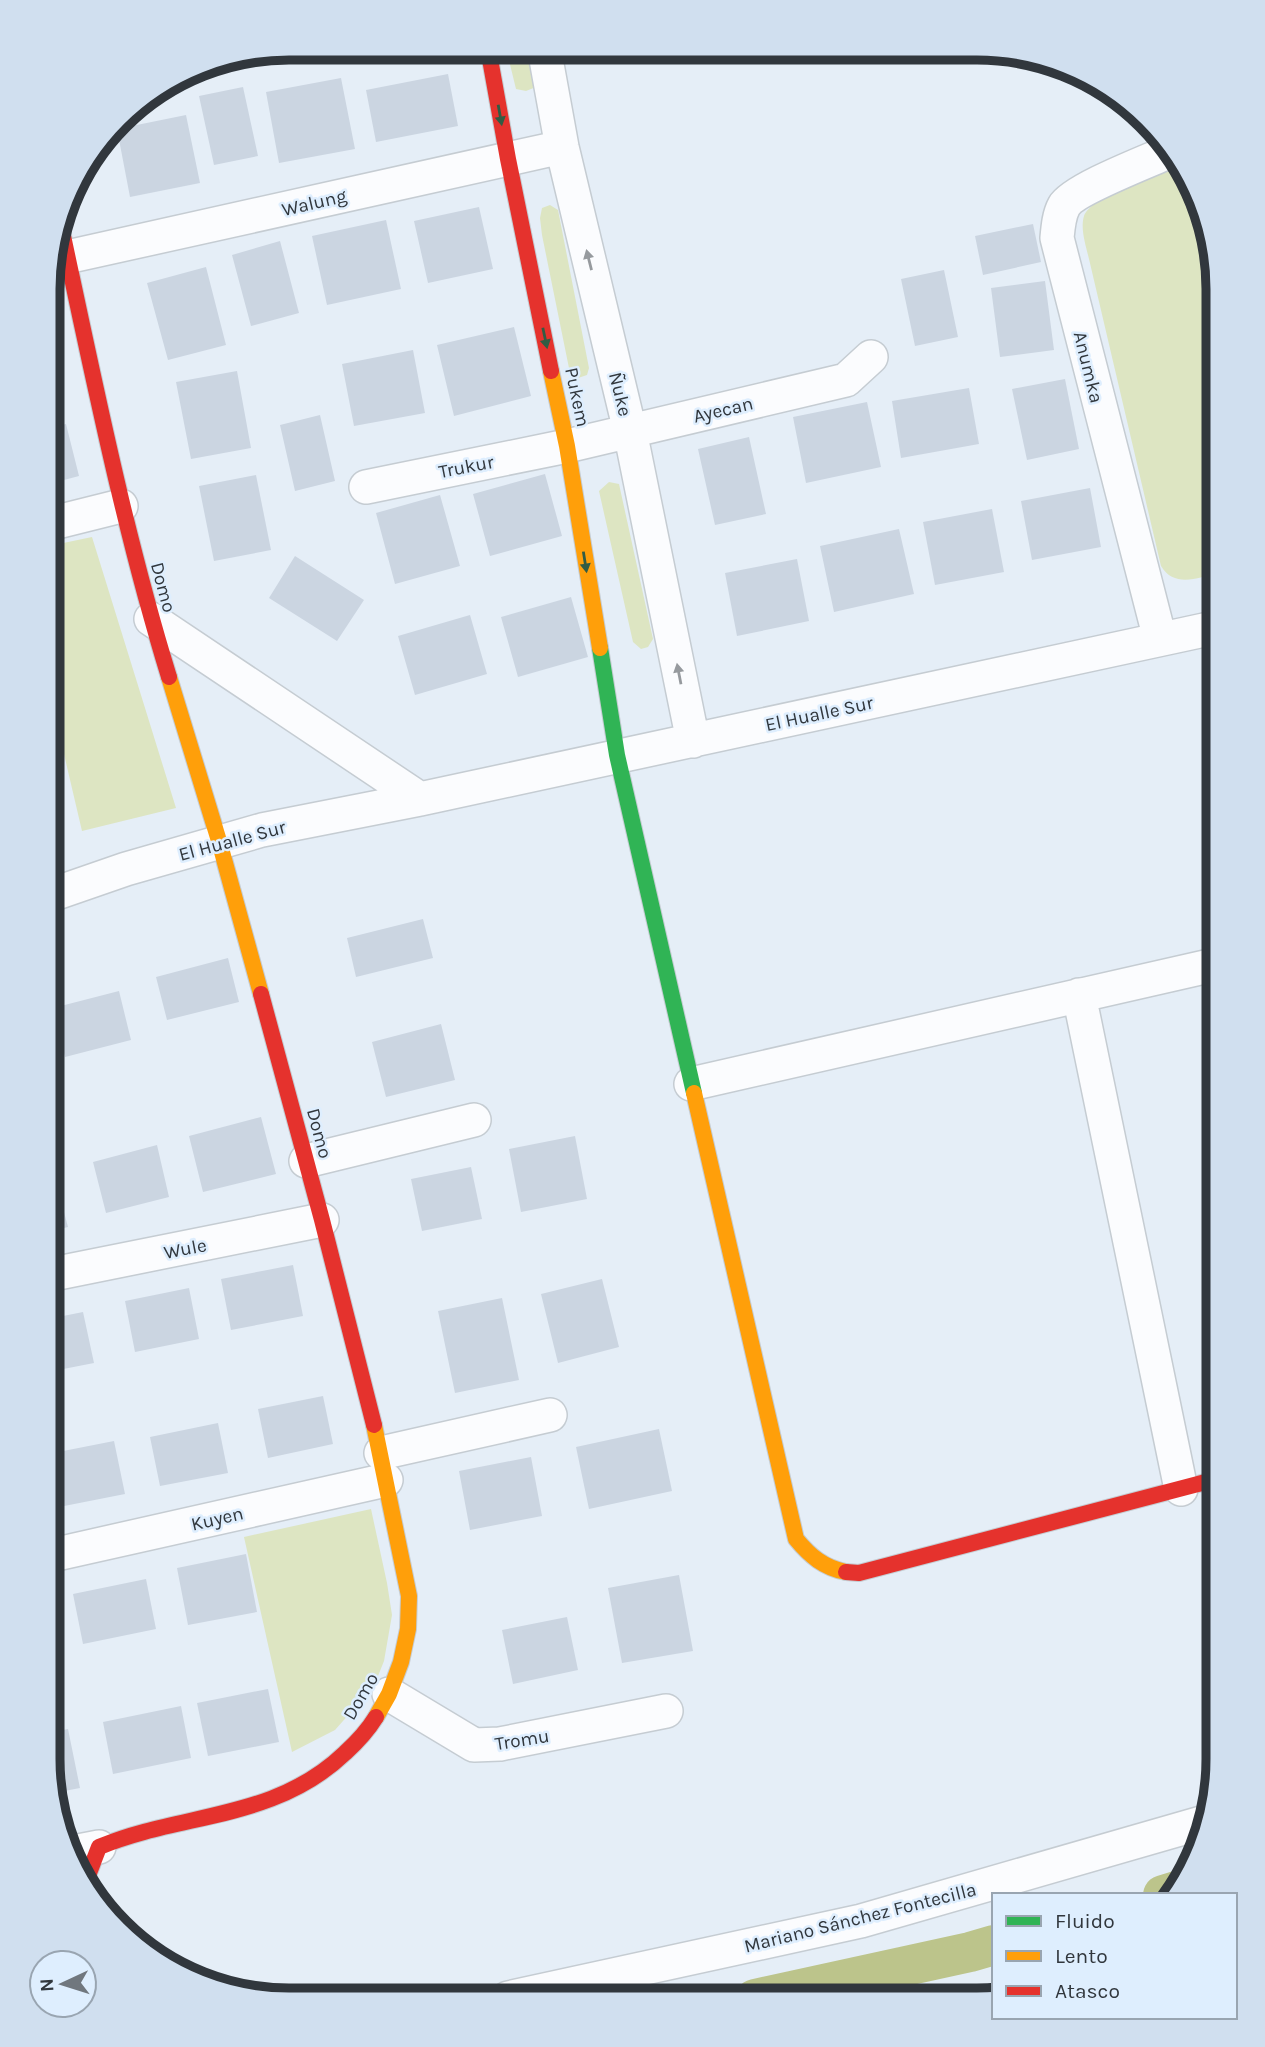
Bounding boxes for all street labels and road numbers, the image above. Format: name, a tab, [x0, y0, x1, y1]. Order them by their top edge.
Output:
street label: Walung	[280, 185, 349, 221]
street label: Anumka	[1069, 329, 1108, 405]
street label: Pukem	[560, 365, 594, 429]
street label: Ñuke	[604, 370, 636, 419]
street label: Ayecan	[691, 392, 755, 428]
street label: Trukur	[437, 451, 496, 483]
street label: Domo	[146, 560, 180, 615]
street label: El Hualle Sur	[763, 692, 875, 736]
street label: El Hualle Sur	[176, 816, 288, 866]
street label: Domo	[302, 1106, 336, 1161]
street label: Wule	[162, 1234, 208, 1264]
street label: Kuyen	[189, 1502, 246, 1536]
street label: Domo	[339, 1669, 383, 1724]
street label: Tromu	[493, 1725, 551, 1755]
street label: Mariano Sánchez Fontecilla	[742, 1878, 979, 1958]

